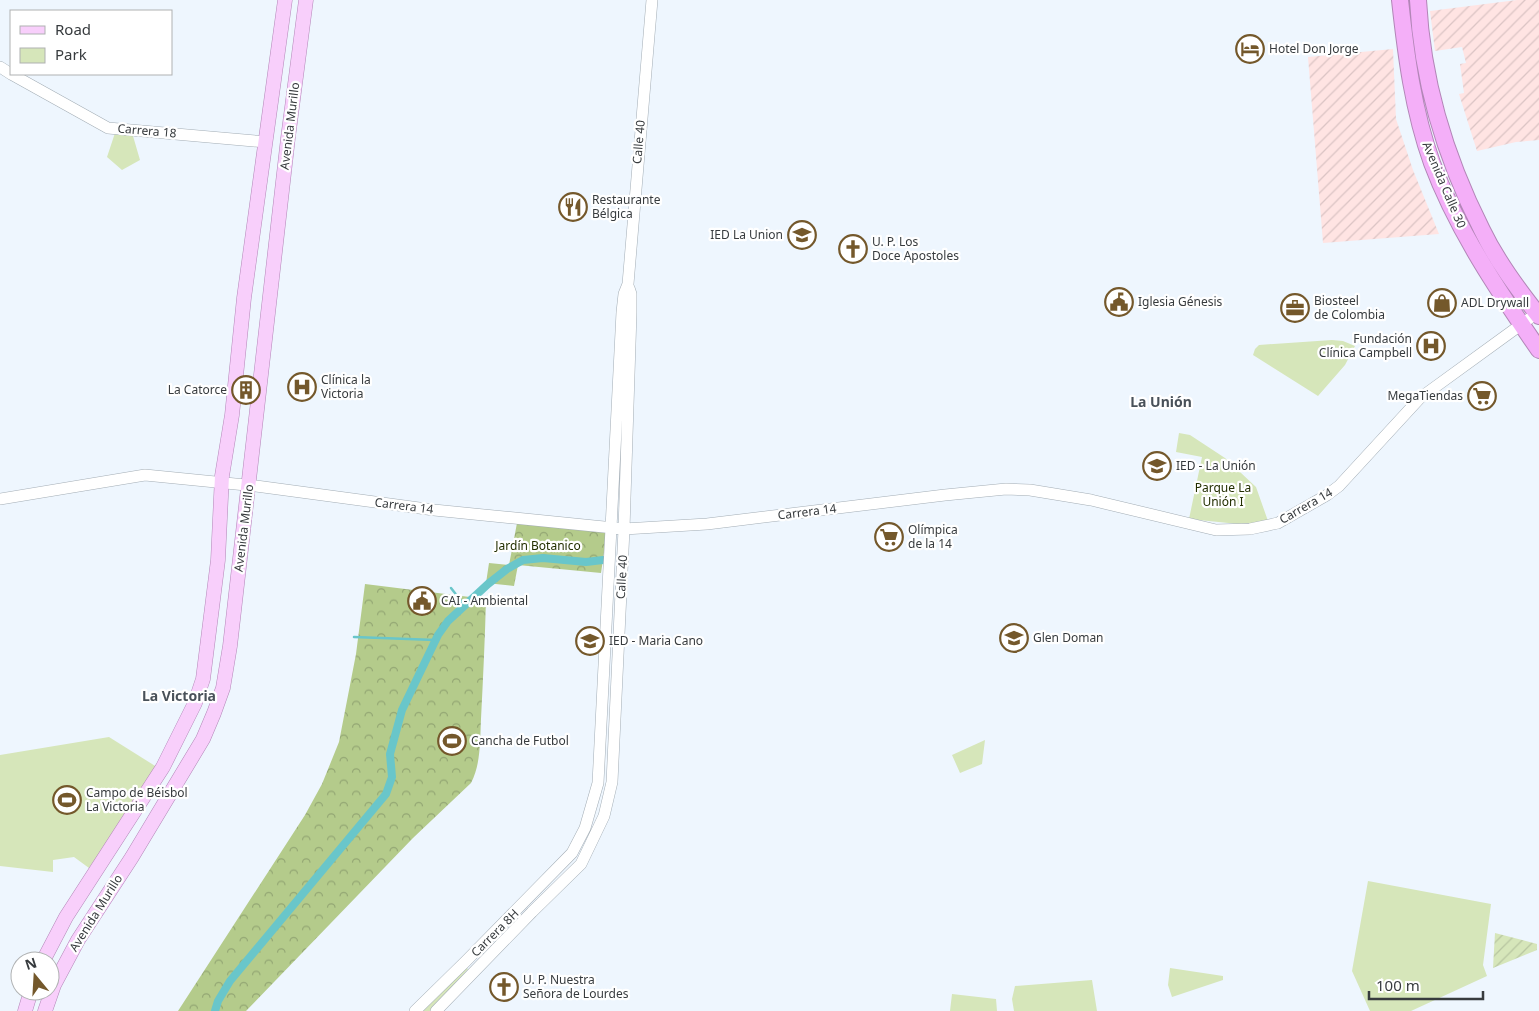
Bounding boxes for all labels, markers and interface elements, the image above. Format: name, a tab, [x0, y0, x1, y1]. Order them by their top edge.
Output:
legend	[10, 10, 172, 75]
text: Road	[55, 19, 91, 39]
hotel icon: Hotel Don Jorge	[1235, 34, 1265, 64]
place label: Hotel Don Jorge	[1269, 40, 1359, 57]
text: Park	[55, 44, 87, 64]
street label: Avenida Murillo	[276, 81, 303, 171]
street label: Carrera 18	[117, 119, 177, 142]
street label: Calle 40	[628, 119, 649, 165]
street label: Avenida Calle 30	[1419, 139, 1470, 231]
place label: Restaurante Bélgica	[592, 191, 661, 222]
restaurant icon: Restaurante Bélgica	[558, 192, 588, 222]
school or university icon: IED La Union	[787, 220, 817, 250]
place label: IED La Union	[710, 226, 783, 243]
place label: U. P. Los Doce Apostoles	[872, 233, 959, 264]
church icon: U. P. Los Doce Apostoles	[838, 234, 868, 264]
public building icon: Iglesia Génesis	[1104, 287, 1134, 317]
shop icon: ADL Drywall	[1427, 288, 1457, 318]
place label: Biosteel de Colombia	[1314, 292, 1385, 323]
place label: Iglesia Génesis	[1138, 293, 1223, 310]
office icon: Biosteel de Colombia	[1280, 293, 1310, 323]
place label: ADL Drywall	[1461, 294, 1529, 311]
place label: Fundación Clínica Campbell	[1319, 330, 1412, 361]
hospital icon: Fundación Clínica Campbell	[1416, 331, 1446, 361]
place label: Clínica la Victoria	[321, 371, 371, 402]
hospital icon: Clínica la Victoria	[287, 372, 317, 402]
building icon: La Catorce	[231, 375, 261, 405]
place label: La Catorce	[168, 381, 227, 398]
supermarket icon: MegaTiendas	[1467, 381, 1497, 411]
place label: MegaTiendas	[1387, 387, 1463, 404]
district label: La Unión	[1130, 392, 1192, 411]
school or university icon: IED - La Unión	[1142, 451, 1172, 481]
place label: IED - La Unión	[1176, 457, 1256, 474]
park label: Parque La Unión I	[1195, 479, 1251, 510]
street label: Avenida Murillo	[230, 483, 257, 573]
street label: Carrera 14	[1276, 483, 1336, 528]
street label: Carrera 14	[374, 493, 435, 518]
street label: Carrera 14	[777, 499, 837, 524]
place label: Olímpica de la 14	[908, 521, 958, 552]
supermarket icon: Olímpica de la 14	[874, 522, 904, 552]
park label: Jardín Botanico	[494, 537, 581, 554]
street label: Calle 40	[612, 554, 631, 599]
public building icon: CAI - Ambiental	[407, 586, 437, 616]
place label: CAI - Ambiental	[441, 592, 528, 609]
school or university icon: Glen Doman	[999, 623, 1029, 653]
school or university icon: IED - Maria Cano	[575, 626, 605, 656]
place label: Glen Doman	[1033, 629, 1104, 646]
place label: IED - Maria Cano	[609, 632, 703, 649]
district label: La Victoria	[142, 686, 216, 705]
sports icon: Cancha de Futbol	[437, 726, 467, 756]
place label: Cancha de Futbol	[471, 732, 569, 749]
place label: Campo de Béisbol La Victoria	[86, 784, 188, 815]
sports icon: Campo de Béisbol La Victoria	[52, 785, 82, 815]
street label: Avenida Murillo	[65, 871, 126, 955]
street label: Carrera 8H	[467, 905, 522, 960]
north arrow	[10, 951, 60, 1001]
text: N	[22, 952, 39, 974]
scale bar	[1369, 968, 1483, 1000]
place label: U. P. Nuestra Señora de Lourdes	[523, 971, 629, 1002]
church icon: U. P. Nuestra Señora de Lourdes	[489, 972, 519, 1002]
text: 100 m	[1376, 975, 1420, 995]

